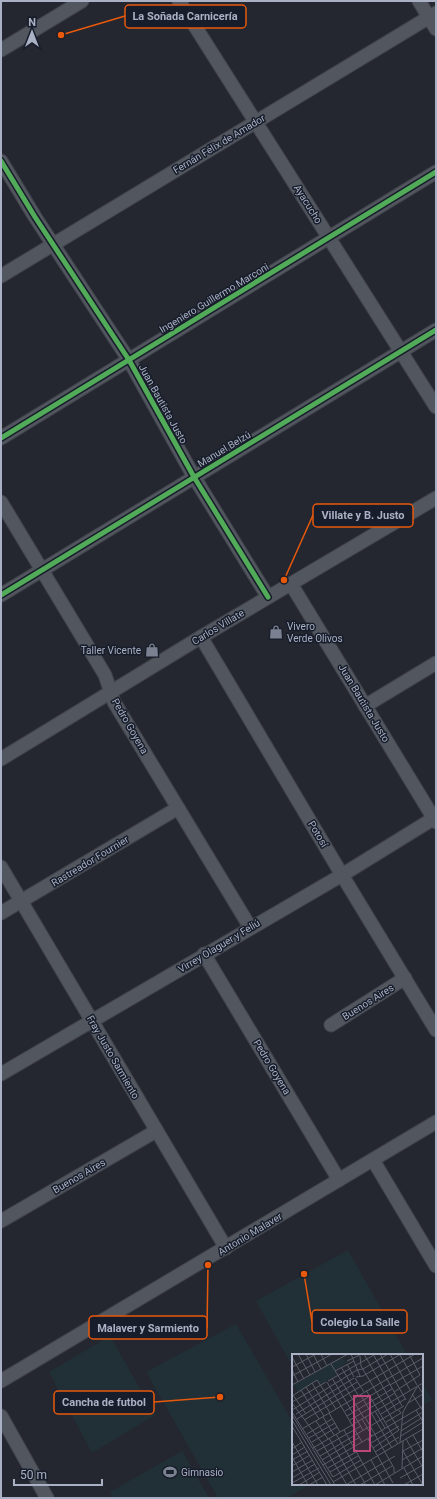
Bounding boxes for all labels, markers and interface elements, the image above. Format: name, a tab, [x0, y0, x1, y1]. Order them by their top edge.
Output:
callout: La Soñada Carnicería	[125, 5, 246, 28]
text: La Soñada Carnicería	[132, 10, 238, 23]
north arrow	[12, 12, 52, 52]
text: N	[28, 16, 36, 29]
street label: Fernán Félix de Amador	[171, 112, 267, 176]
street label: Ayacucho	[292, 183, 324, 226]
street label: Ingeniero Guillermo Marconi	[157, 261, 271, 335]
street label: Juan Bautista Justo	[137, 363, 189, 446]
street label: Manuel Belzú	[196, 429, 252, 469]
callout: Villate y B. Justo	[313, 504, 413, 527]
text: Villate y B. Justo	[321, 509, 405, 522]
street label: Carlos Villate	[190, 607, 246, 647]
place label: Vivero Verde Olivos	[287, 621, 343, 644]
shop icon: Vivero Verde Olivos	[268, 624, 284, 640]
shop icon: Taller Vicente	[144, 642, 160, 658]
place label: Taller Vicente	[81, 645, 141, 656]
street label: Juan Bautista Justo	[336, 662, 392, 744]
street label: Pedro Goyena	[110, 696, 150, 756]
street label: Potosí	[306, 819, 330, 849]
street label: Rastreador Fournier	[49, 833, 131, 888]
street label: Virrey Olaguer y Feliú	[176, 917, 262, 975]
street label: Buenos Aires	[340, 982, 396, 1022]
street label: Fray Justo Sarmiento	[85, 1013, 142, 1101]
street label: Pedro Goyena	[251, 1038, 293, 1096]
street label: Buenos Aires	[51, 1157, 107, 1195]
street label: Antonio Malaver	[216, 1210, 284, 1257]
callout: Colegio La Salle	[312, 1310, 407, 1333]
callout: Malaver y Sarmiento	[89, 1316, 207, 1339]
text: Colegio La Salle	[320, 1316, 400, 1329]
text: Malaver y Sarmiento	[97, 1322, 199, 1335]
inset map	[292, 1354, 423, 1485]
callout: Cancha de futbol	[54, 1391, 154, 1414]
text: Cancha de futbol	[62, 1396, 146, 1409]
scale bar	[14, 1461, 102, 1487]
sports icon: Gimnasio	[162, 1464, 178, 1480]
place label: Gimnasio	[181, 1467, 224, 1478]
text: 50 m	[20, 1468, 47, 1482]

